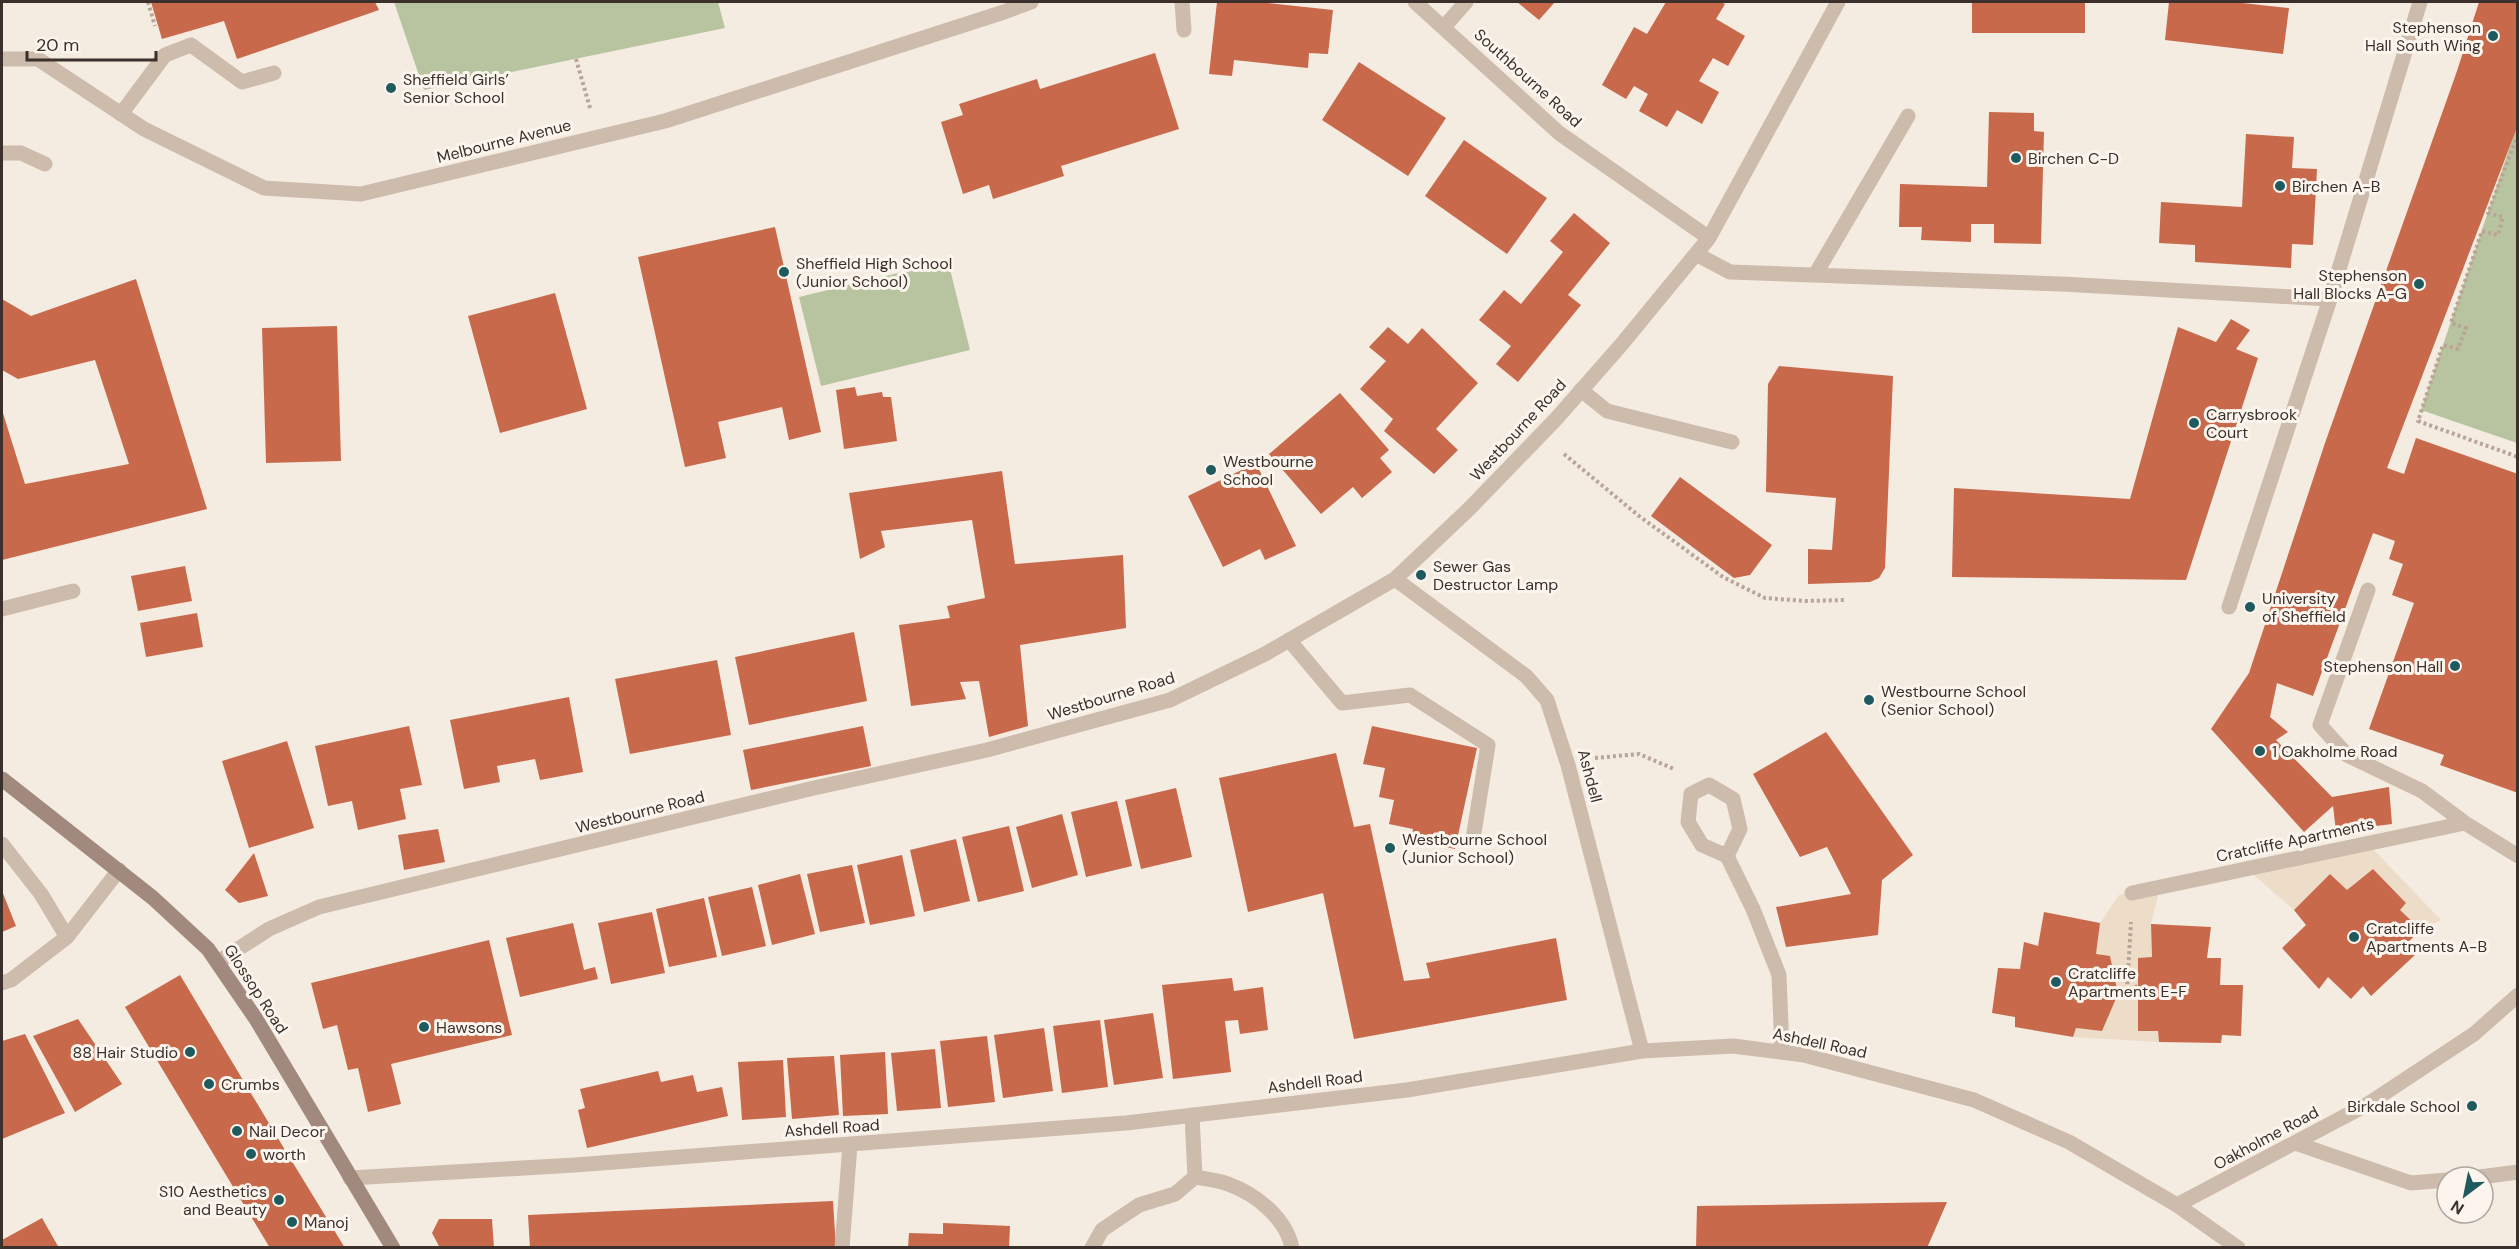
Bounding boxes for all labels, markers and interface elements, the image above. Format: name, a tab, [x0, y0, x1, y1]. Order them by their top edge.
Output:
place label: Stephenson Hall South Wing	[2365, 17, 2481, 56]
scale bar	[27, 24, 156, 62]
street label: Southbourne Road	[1470, 24, 1586, 132]
marker: Stephenson Hall South Wing	[2486, 29, 2500, 43]
text: 20 m	[36, 33, 79, 57]
place label: Sheffield Girls’ Senior School	[403, 69, 509, 108]
marker: Sheffield Girls’ Senior School	[384, 81, 398, 95]
street label: Melbourne Avenue	[435, 114, 573, 168]
place label: Birchen C-D	[2028, 148, 2119, 169]
marker: Birchen C-D	[2009, 151, 2023, 165]
place label: Birchen A-B	[2292, 176, 2380, 197]
marker: Birchen A-B	[2273, 179, 2287, 193]
place label: Sheffield High School (Junior School)	[796, 253, 952, 292]
marker: Sheffield High School (Junior School)	[777, 265, 791, 279]
place label: Stephenson Hall Blocks A-G	[2293, 265, 2407, 304]
marker: Stephenson Hall Blocks A-G	[2412, 277, 2426, 291]
street label: Westbourne Road	[1465, 375, 1571, 485]
place label: Carrysbrook Court	[2206, 404, 2297, 443]
marker: Carrysbrook Court	[2187, 416, 2201, 430]
place label: Westbourne School	[1223, 451, 1314, 490]
marker: Westbourne School	[1204, 463, 1218, 477]
place label: Sewer Gas Destructor Lamp	[1433, 556, 1558, 595]
marker: Sewer Gas Destructor Lamp	[1414, 568, 1428, 582]
place label: University of Sheffield	[2262, 588, 2346, 627]
marker: University of Sheffield	[2243, 600, 2257, 614]
place label: Stephenson Hall	[2323, 656, 2443, 677]
marker: Stephenson Hall	[2448, 659, 2462, 673]
street label: Westbourne Road	[1045, 667, 1177, 725]
place label: Westbourne School (Senior School)	[1881, 681, 2026, 720]
marker: Westbourne School (Senior School)	[1862, 693, 1876, 707]
place label: 1 Oakholme Road	[2272, 741, 2398, 762]
marker: 1 Oakholme Road	[2253, 744, 2267, 758]
street label: Ashdell	[1573, 747, 1607, 805]
street label: Westbourne Road	[573, 786, 707, 838]
street label: Cratcliffe Apartments	[2214, 813, 2376, 867]
place label: Westbourne School (Junior School)	[1402, 829, 1547, 868]
marker: Westbourne School (Junior School)	[1383, 841, 1397, 855]
place label: Cratcliffe Apartments A-B	[2366, 918, 2487, 957]
marker: Cratcliffe Apartments A-B	[2347, 930, 2361, 944]
street label: Glossop Road	[219, 940, 293, 1038]
place label: Cratcliffe Apartments E-F	[2068, 963, 2187, 1002]
marker: Cratcliffe Apartments E-F	[2049, 975, 2063, 989]
place label: Hawsons	[436, 1017, 502, 1038]
marker: Hawsons	[417, 1020, 431, 1034]
street label: Ashdell Road	[1771, 1023, 1869, 1063]
place label: 88 Hair Studio	[73, 1042, 178, 1063]
marker: 88 Hair Studio	[183, 1045, 197, 1059]
street label: Ashdell Road	[1266, 1066, 1364, 1098]
place label: Crumbs	[221, 1074, 280, 1095]
marker: Crumbs	[202, 1077, 216, 1091]
place label: Birkdale School	[2347, 1096, 2460, 1117]
marker: Birkdale School	[2465, 1099, 2479, 1113]
street label: Oakholme Road	[2210, 1101, 2322, 1175]
street label: Ashdell Road	[784, 1114, 880, 1142]
place label: Nail Decor	[249, 1121, 325, 1142]
marker: Nail Decor	[230, 1124, 244, 1138]
place label: worth	[263, 1144, 306, 1165]
marker: worth	[244, 1147, 258, 1161]
north arrow	[2435, 1165, 2495, 1225]
place label: S10 Aesthetics and Beauty	[159, 1181, 267, 1220]
marker: S10 Aesthetics and Beauty	[272, 1193, 286, 1207]
text: N	[2447, 1195, 2468, 1219]
place label: Manoj	[304, 1212, 349, 1233]
marker: Manoj	[285, 1215, 299, 1229]

